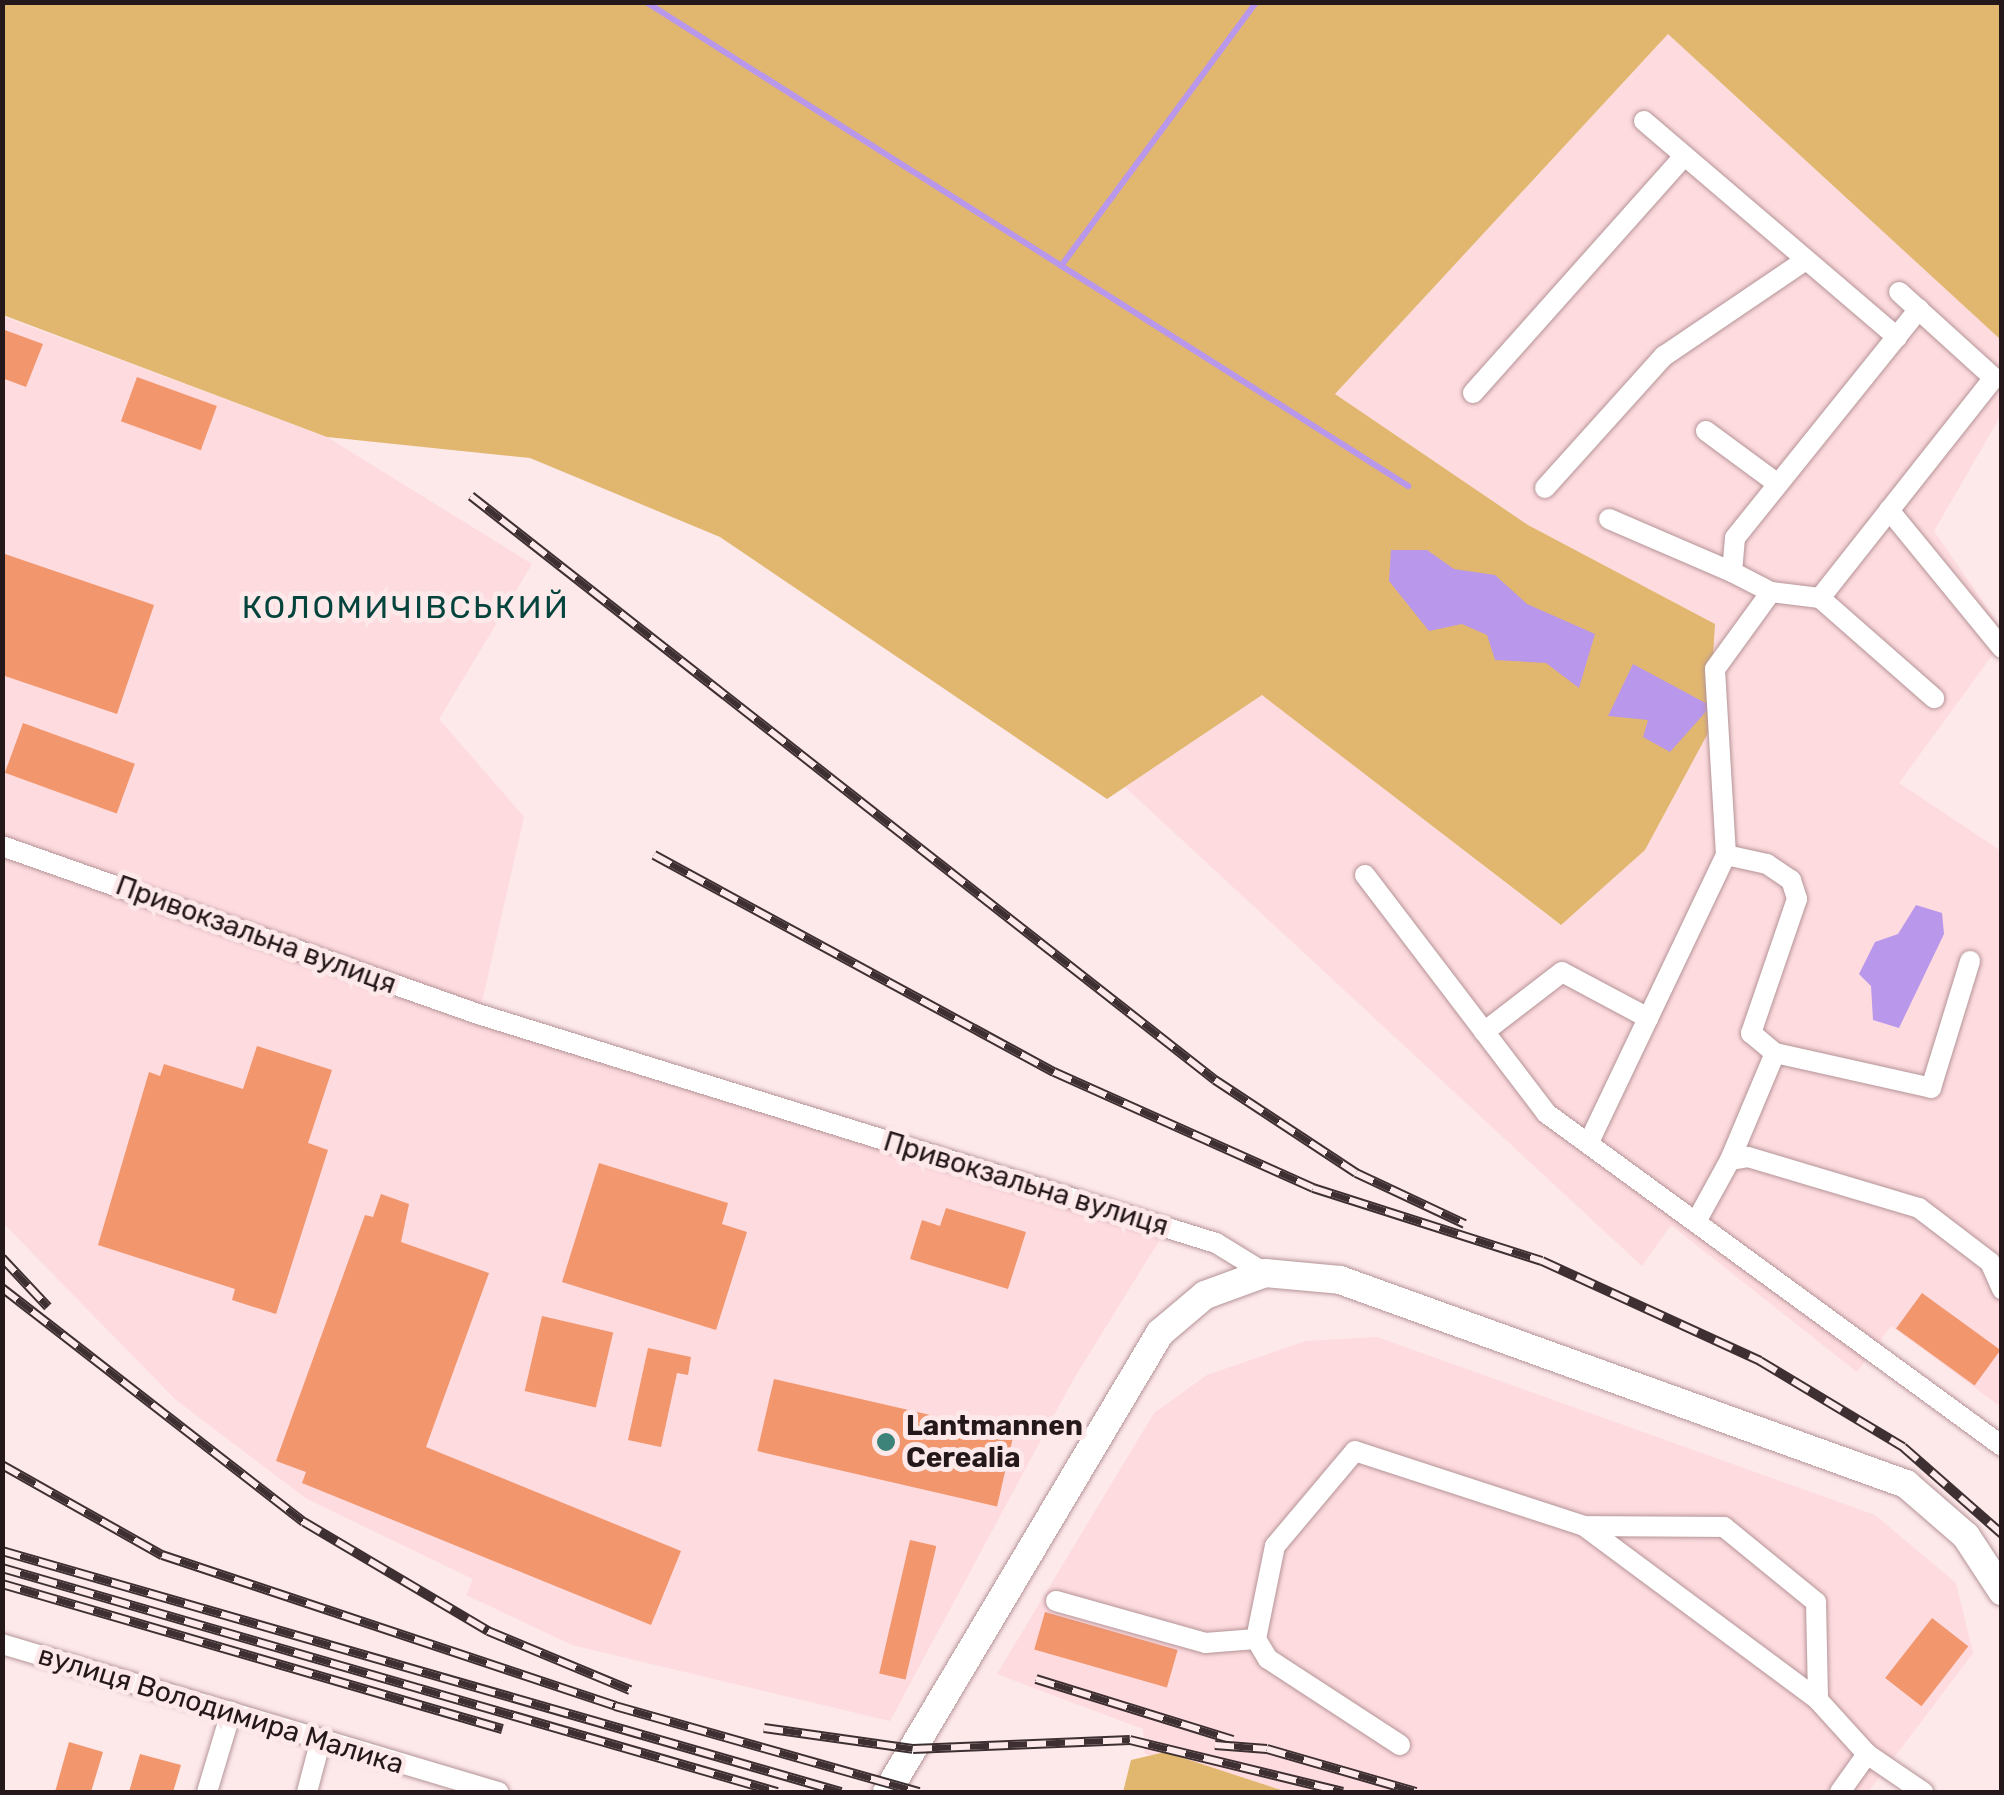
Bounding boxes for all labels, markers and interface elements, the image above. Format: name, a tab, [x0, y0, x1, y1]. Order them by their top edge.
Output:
district label: КОЛОМИЧІВСЬКИЙ	[242, 588, 570, 626]
street label: Привокзальна вулиця	[111, 869, 401, 1001]
street label: Привокзальна вулиця	[880, 1125, 1172, 1243]
place label: Lantmannen Cerealia	[906, 1409, 1083, 1475]
marker: Lantmannen Cerealia	[875, 1431, 897, 1453]
street label: вулиця Володимира Малика	[34, 1638, 408, 1782]

